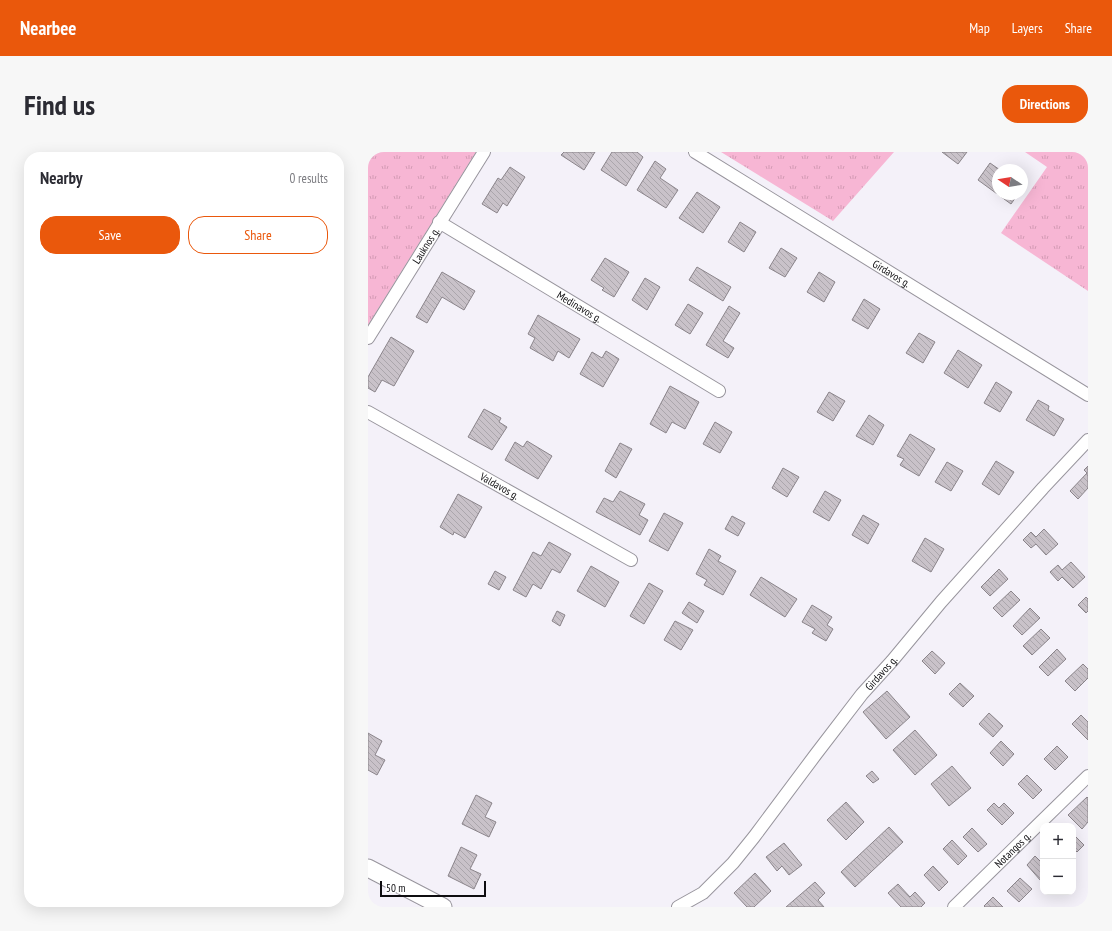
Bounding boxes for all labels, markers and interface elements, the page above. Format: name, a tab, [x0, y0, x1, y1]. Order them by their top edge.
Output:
text: Nearbee	[20, 16, 77, 40]
text: Map	[969, 19, 990, 37]
text: Layers	[1012, 19, 1043, 37]
text: Share	[1065, 19, 1092, 37]
button: Directions	[1002, 85, 1088, 123]
text: Find us	[24, 86, 95, 123]
north arrow	[992, 164, 1028, 200]
text: Nearby	[40, 167, 83, 189]
text: 0 results	[289, 170, 328, 187]
button: Save	[40, 216, 180, 254]
button: Share	[188, 216, 328, 254]
street label: Lauknos g.	[409, 225, 442, 266]
street label: Girdavos g.	[870, 257, 913, 290]
street label: Medinavos g.	[554, 288, 604, 326]
street label: Valdavos g.	[477, 469, 522, 503]
street label: Girdavos g.	[862, 653, 900, 693]
map controls	[1040, 823, 1076, 895]
button: +	[1040, 823, 1076, 859]
street label: Notangos g.	[992, 829, 1034, 871]
button: −	[1040, 859, 1076, 895]
scale bar	[380, 879, 486, 898]
text: 50 m	[386, 881, 405, 895]

